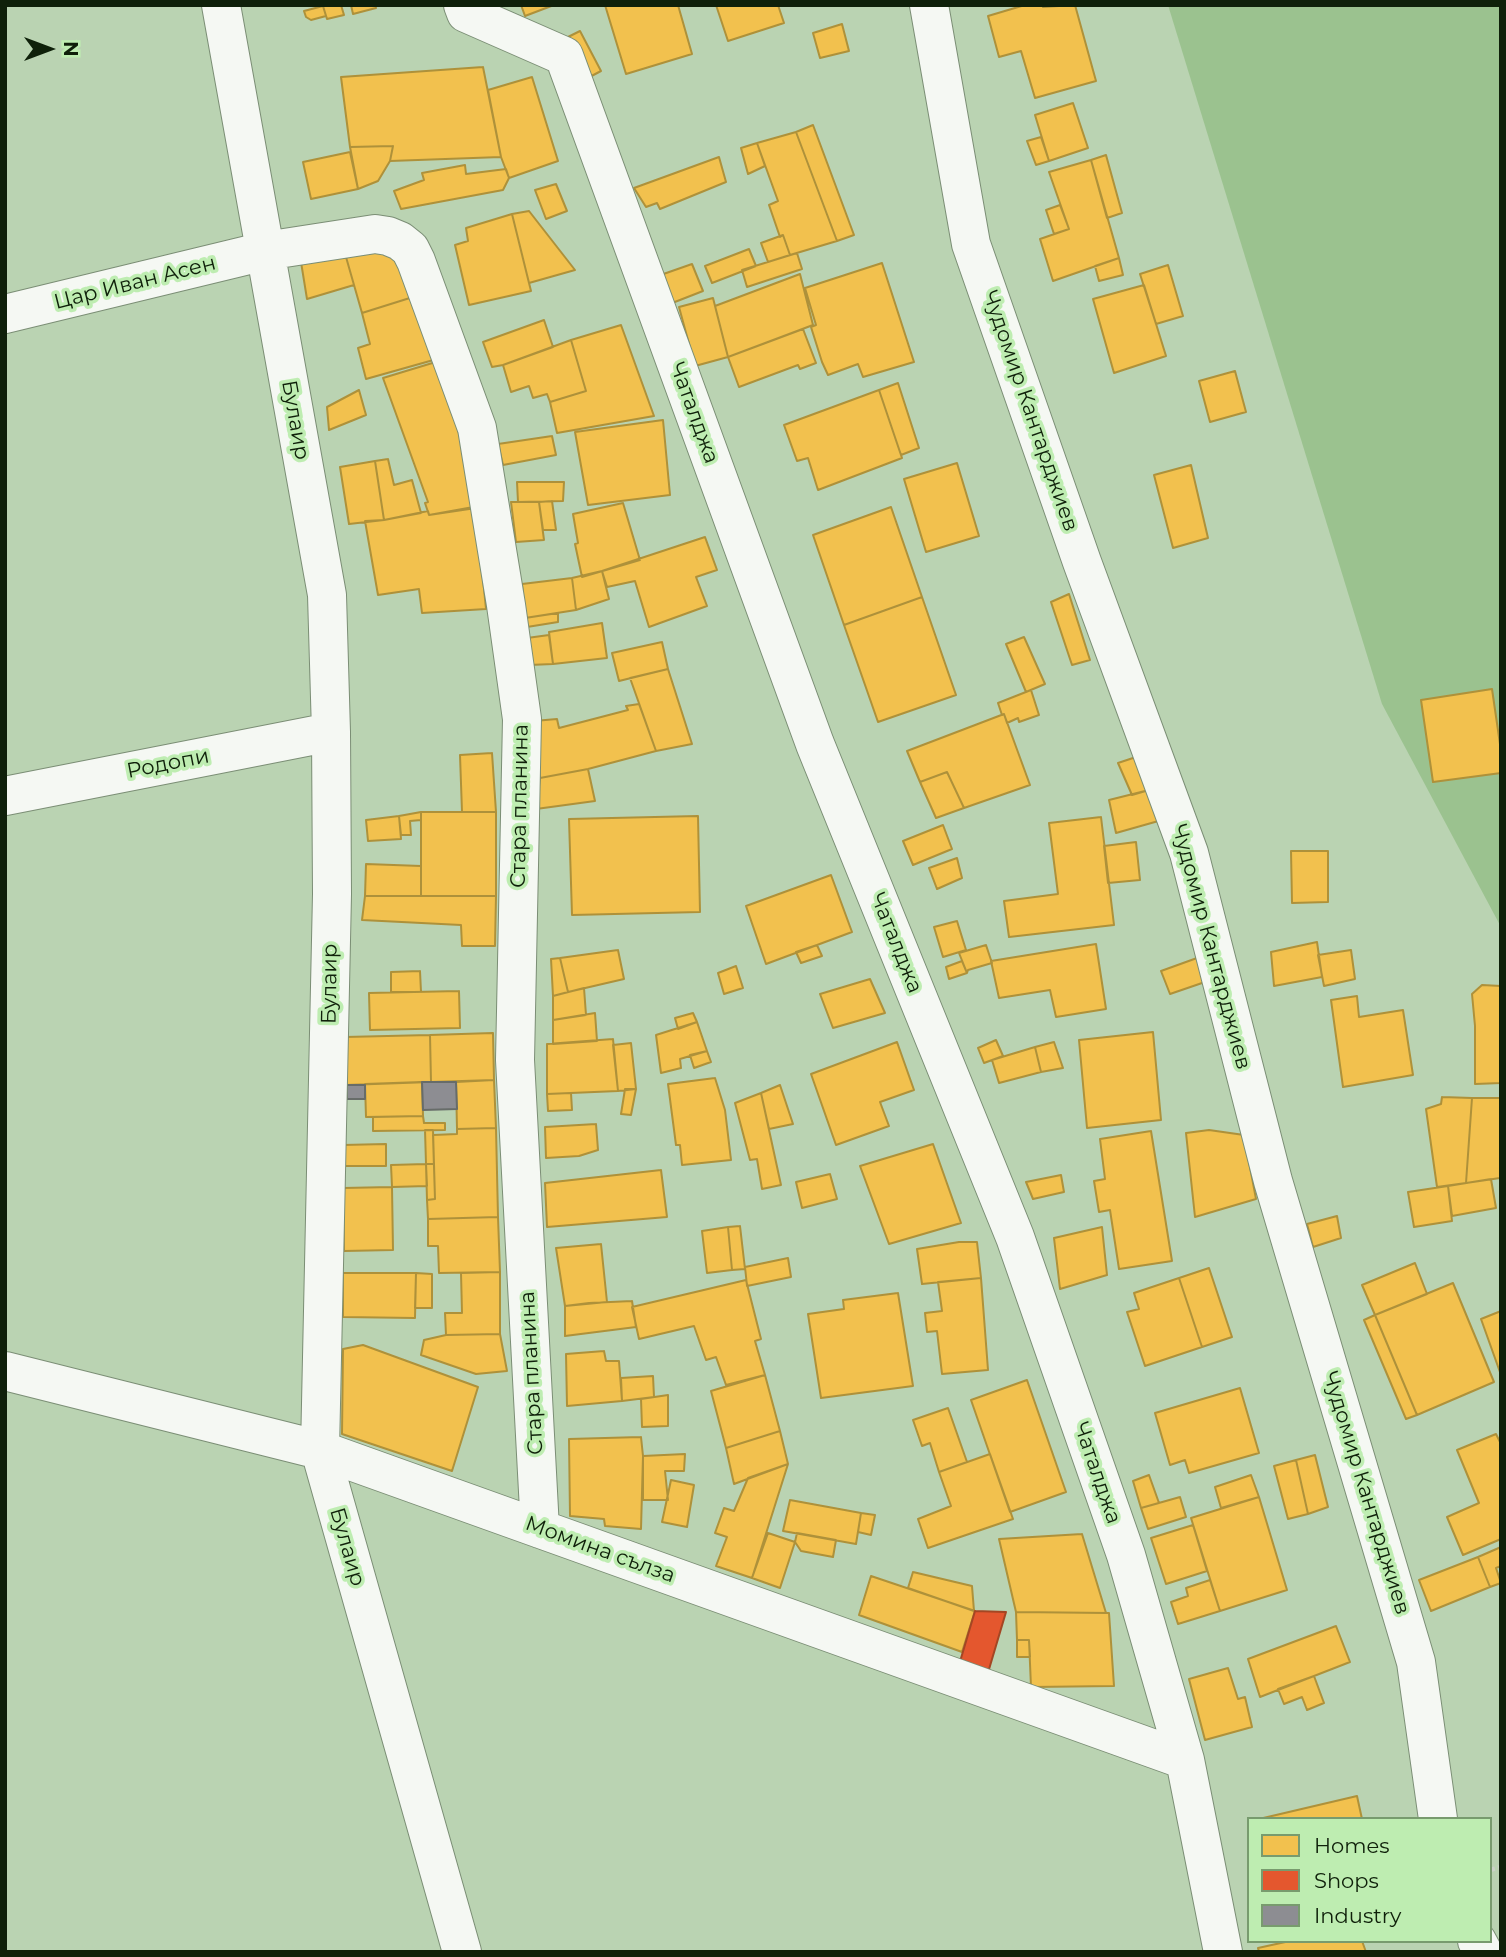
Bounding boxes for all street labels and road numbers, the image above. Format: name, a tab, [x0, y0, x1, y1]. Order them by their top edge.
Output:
street label: Цар Иван Асен	[52, 251, 218, 315]
street label: Чудомир Кантарджиев	[977, 287, 1083, 535]
street label: Чаталджа	[664, 359, 724, 467]
street label: Булаир	[276, 378, 314, 462]
street label: Стара планина	[506, 724, 534, 888]
street label: Родопи	[125, 744, 211, 784]
street label: Чудомир Кантарджиев	[1166, 822, 1256, 1072]
street label: Чаталджа	[865, 889, 927, 997]
street label: Булаир	[317, 944, 343, 1024]
street label: Стара планина	[515, 1291, 549, 1455]
street label: Чудомир Кантарджиев	[1317, 1368, 1415, 1618]
street label: Чаталджа	[1068, 1419, 1126, 1527]
street label: Булаир	[324, 1505, 370, 1589]
street label: Момина сълза	[522, 1511, 678, 1589]

